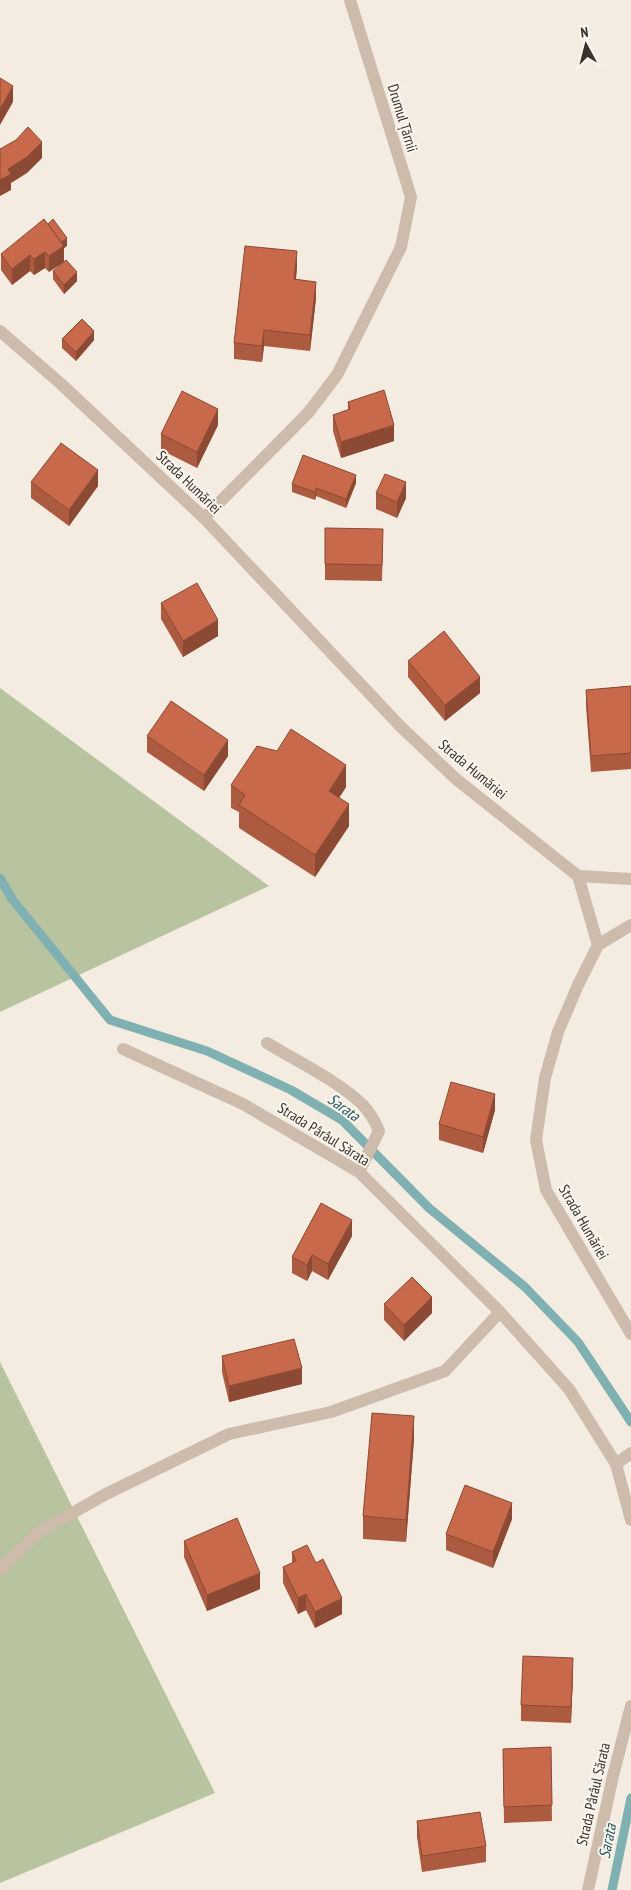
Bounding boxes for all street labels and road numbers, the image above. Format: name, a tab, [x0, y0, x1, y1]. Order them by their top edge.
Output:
street label: Drumul Țărnii	[384, 82, 422, 154]
street label: Strada Humăriei	[152, 446, 226, 518]
street label: Strada Humăriei	[435, 735, 511, 803]
street label: Strada Pârâul Sărata	[274, 1098, 374, 1170]
street label: Strada Humăriei	[555, 1181, 613, 1263]
street label: Strada Pârâul Sărata	[572, 1741, 614, 1847]

